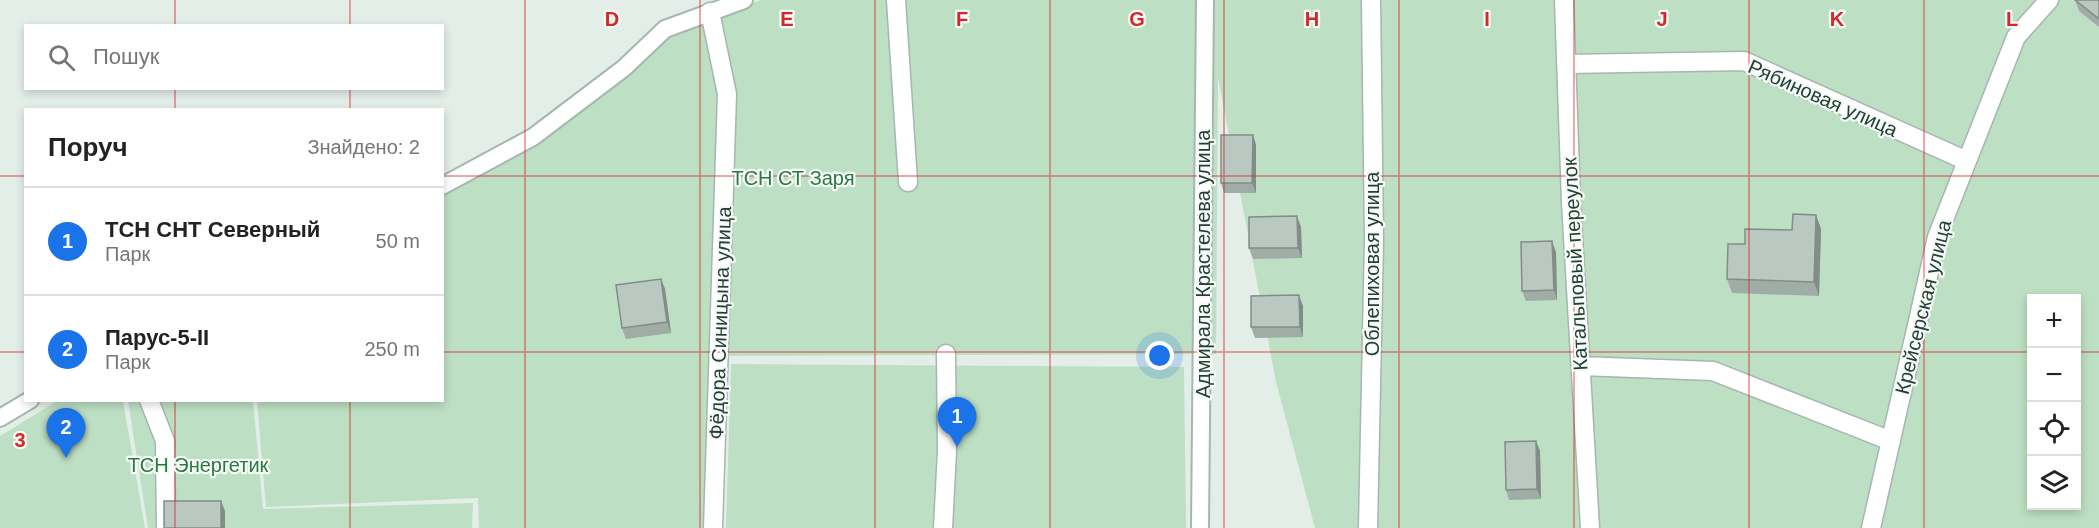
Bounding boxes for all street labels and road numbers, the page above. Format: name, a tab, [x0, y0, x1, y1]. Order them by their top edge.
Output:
street label: Рябиновая улица	[1745, 55, 1902, 141]
street label: Адмирала Крастелева улица	[1192, 129, 1214, 398]
street label: Катальповый переулок	[1558, 157, 1592, 371]
street label: Облепиховая улица	[1361, 171, 1383, 356]
street label: Фёдора Синицына улица	[705, 205, 735, 440]
street label: Крейсерская улица	[1891, 217, 1956, 397]

